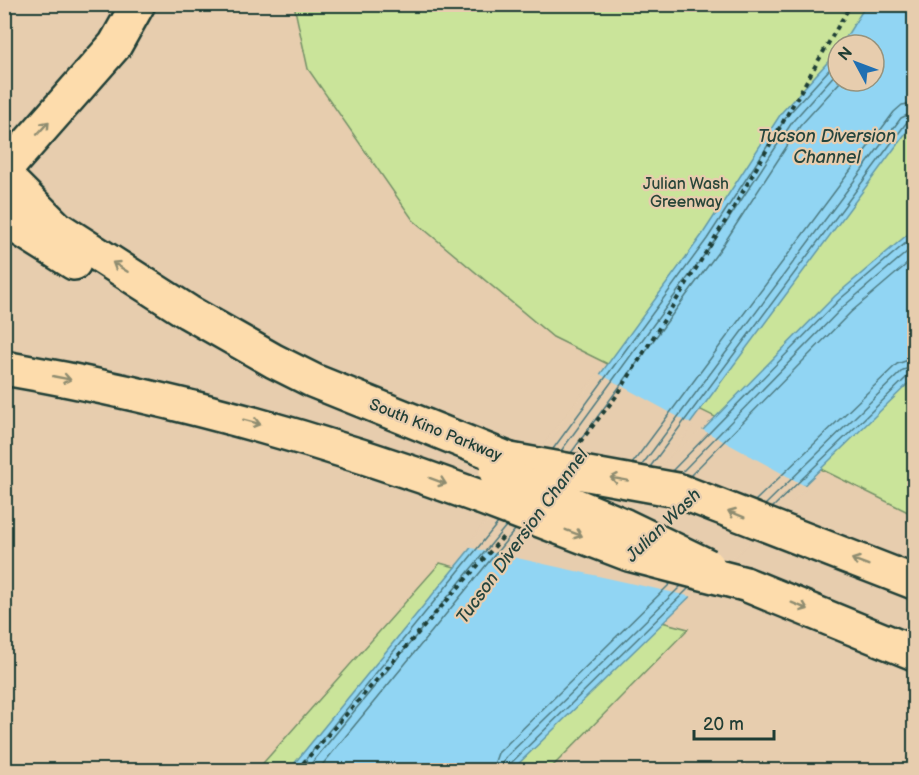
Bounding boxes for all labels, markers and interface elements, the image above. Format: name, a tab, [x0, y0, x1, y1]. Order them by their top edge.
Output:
north arrow	[826, 33, 886, 93]
text: N	[835, 43, 857, 65]
one-way arrow	[36, 120, 50, 135]
water label: Tucson Diversion Channel	[758, 126, 896, 168]
park label: Julian Wash Greenway	[643, 175, 729, 212]
one-way arrow	[112, 261, 129, 273]
one-way arrow	[52, 373, 71, 384]
street label: South Kino Parkway	[366, 395, 505, 466]
one-way arrow	[242, 417, 261, 429]
water label: Tucson Diversion Channel	[452, 444, 593, 628]
one-way arrow	[610, 474, 629, 485]
one-way arrow	[428, 477, 447, 488]
water label: Julian Wash	[621, 484, 705, 567]
one-way arrow	[727, 508, 745, 519]
one-way arrow	[564, 528, 583, 539]
one-way arrow	[851, 555, 870, 566]
one-way arrow	[790, 601, 808, 612]
scale bar	[694, 703, 774, 741]
text: 20 m	[703, 714, 744, 735]

